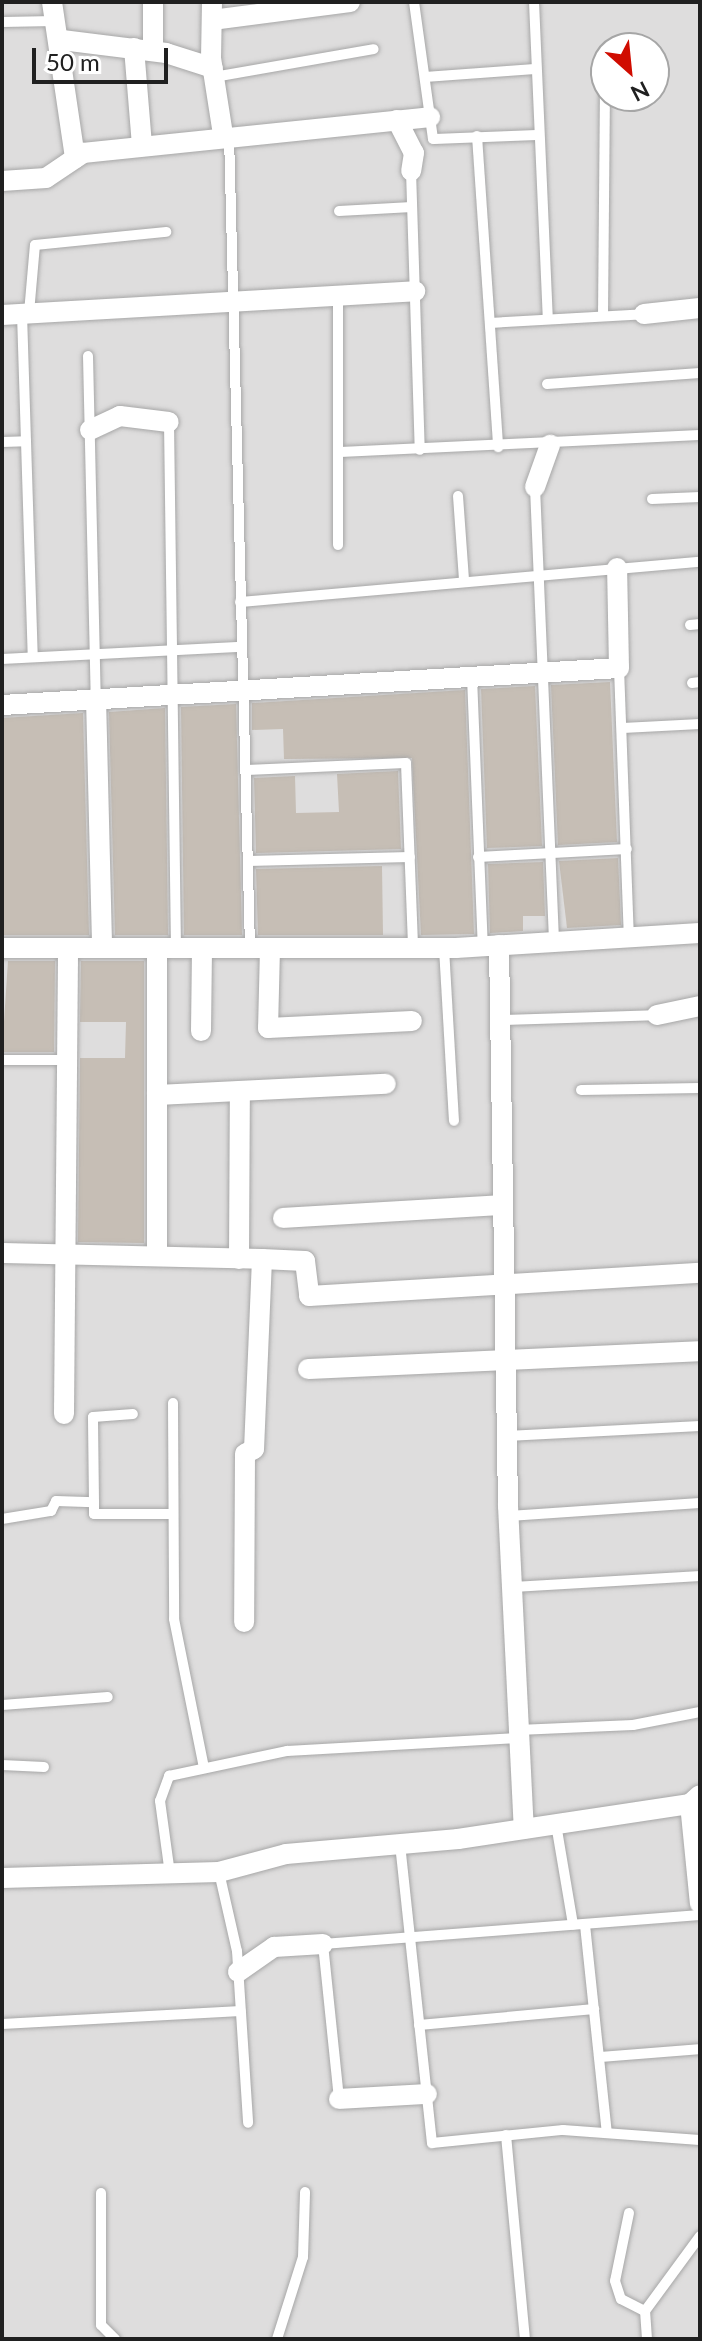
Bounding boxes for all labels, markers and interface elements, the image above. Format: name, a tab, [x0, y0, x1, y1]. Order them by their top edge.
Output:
scale bar	[36, 32, 172, 82]
north arrow	[590, 32, 670, 112]
text: 50 m	[46, 47, 100, 76]
text: N	[627, 76, 654, 108]

